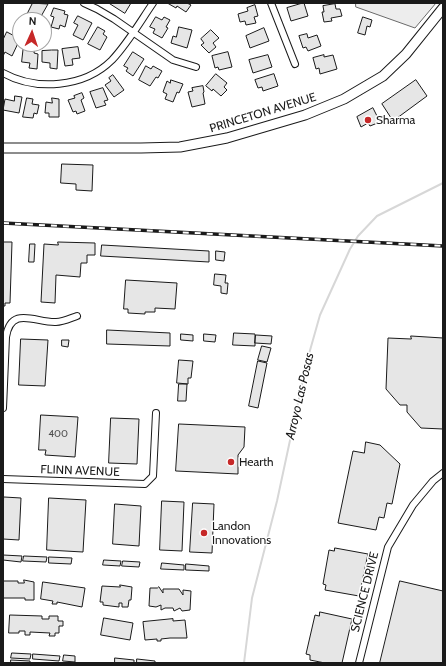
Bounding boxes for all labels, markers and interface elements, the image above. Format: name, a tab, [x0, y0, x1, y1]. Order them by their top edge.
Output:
north arrow	[12, 12, 52, 52]
text: N	[28, 14, 37, 28]
street label: PRINCETON AVENUE	[208, 90, 318, 136]
place label: Sharma	[376, 113, 415, 127]
marker: Sharma	[363, 115, 373, 125]
water label: Arroyo Las Posas	[282, 351, 318, 441]
house number: 400	[48, 428, 68, 440]
place label: Hearth	[239, 455, 274, 469]
marker: Hearth	[226, 457, 236, 467]
street label: FLINN AVENUE	[40, 462, 120, 480]
place label: Landon Innovations	[212, 519, 271, 547]
marker: Landon Innovations	[199, 528, 209, 538]
street label: SCIENCE DRIVE	[348, 550, 382, 634]

